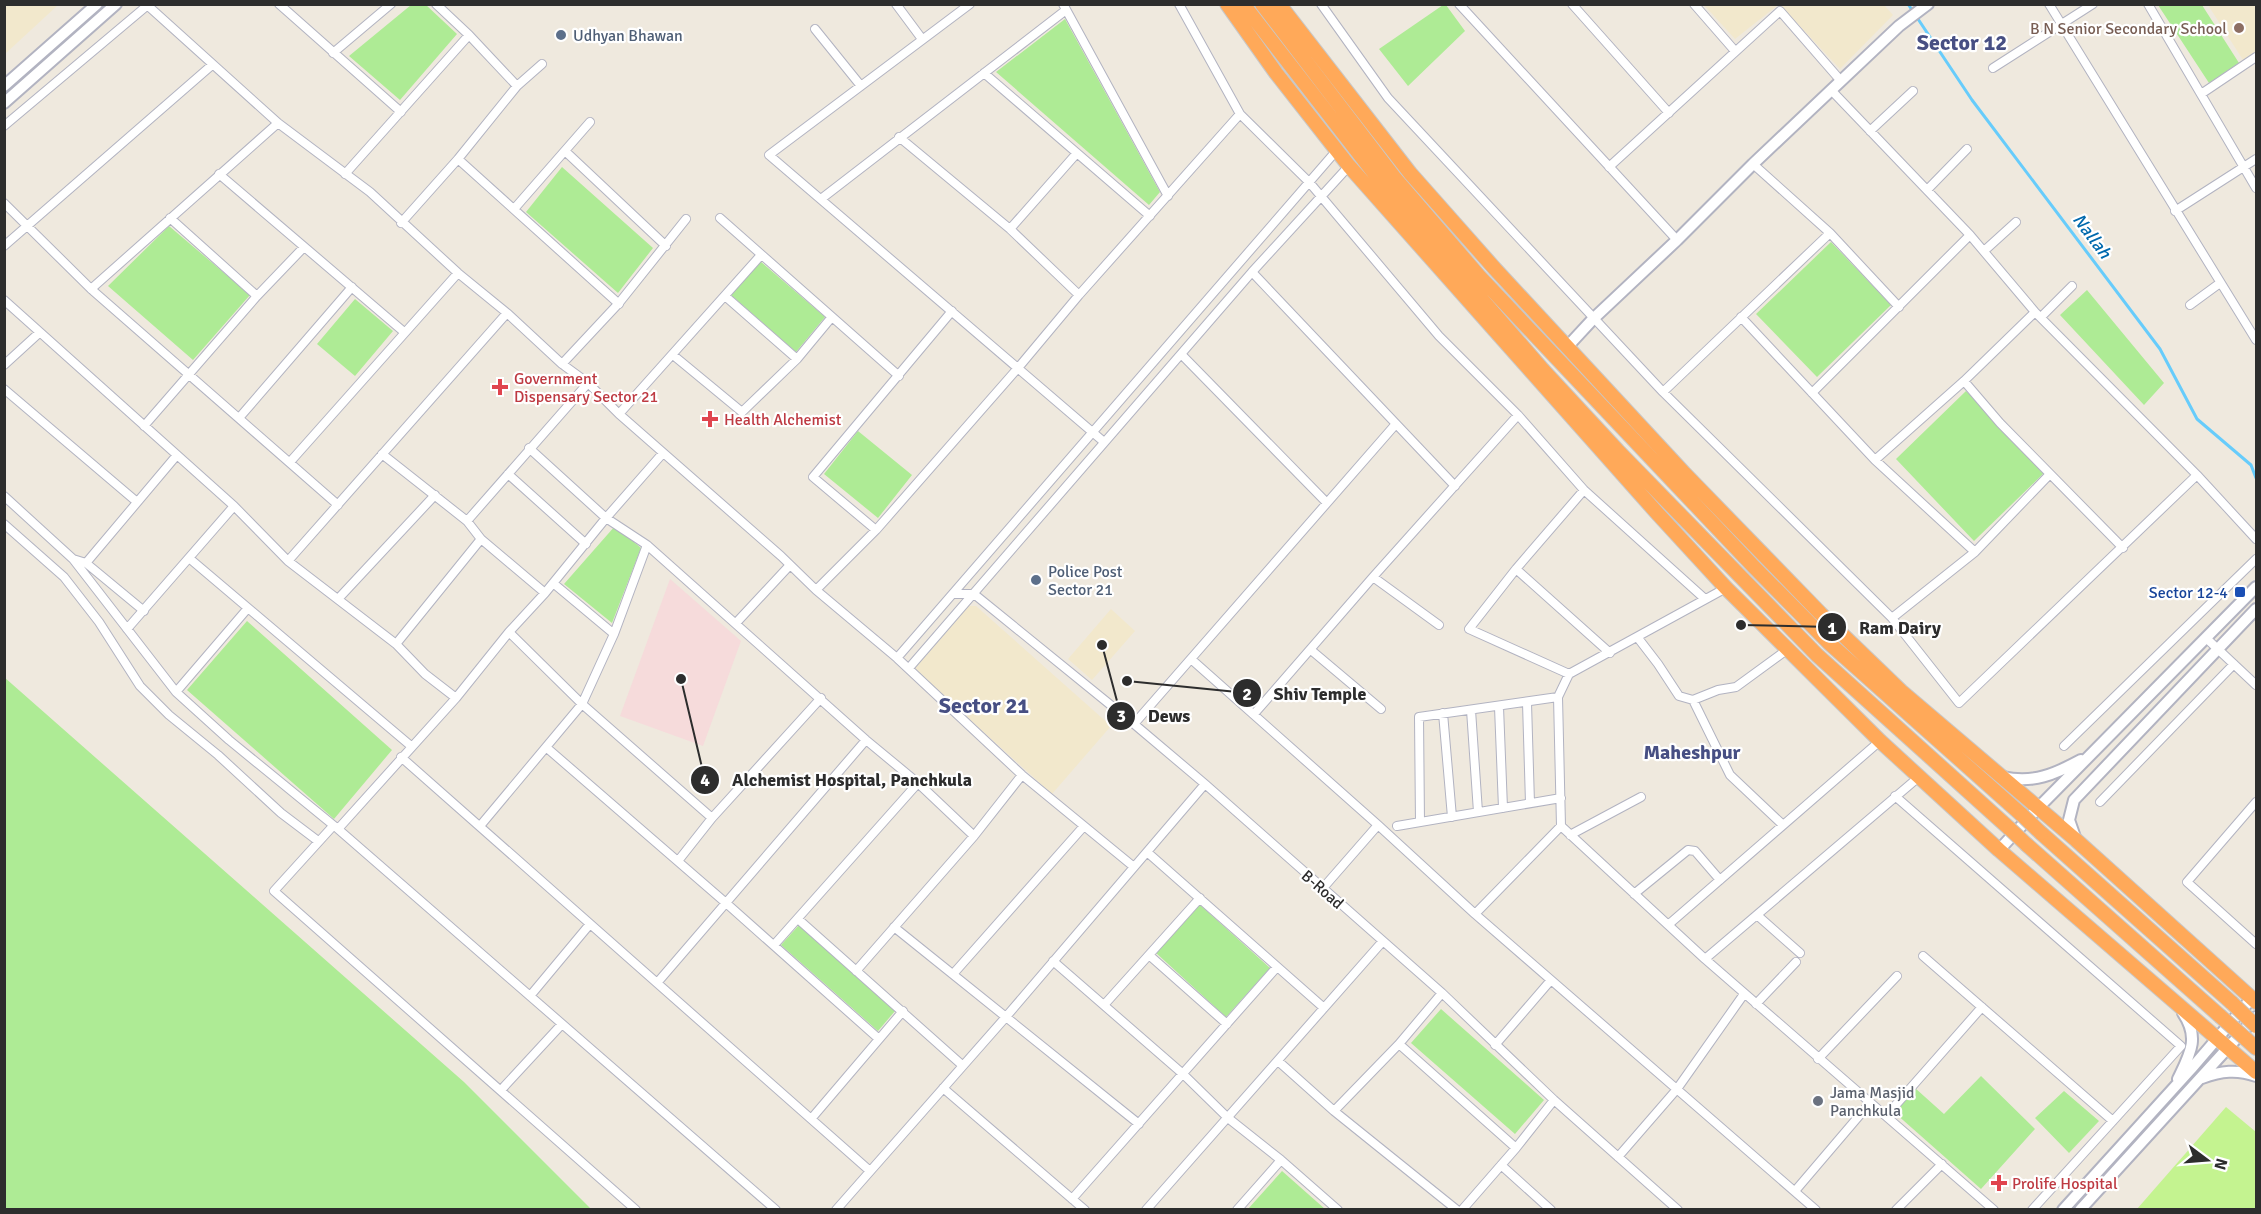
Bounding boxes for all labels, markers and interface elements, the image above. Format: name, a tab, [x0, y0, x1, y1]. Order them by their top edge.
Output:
place label: B N Senior Secondary School	[2030, 19, 2227, 39]
marker: B N Senior Secondary School	[2232, 21, 2246, 35]
place label: Udhyan Bhawan	[573, 26, 683, 46]
marker: Udhyan Bhawan	[554, 28, 568, 42]
district label: Sector 12	[1917, 29, 2007, 56]
water label: Nallah	[2068, 209, 2117, 264]
place label: Government Dispensary Sector 21	[514, 369, 658, 407]
marker: Government Dispensary Sector 21	[491, 378, 509, 396]
marker: Health Alchemist	[701, 410, 719, 428]
place label: Health Alchemist	[724, 410, 842, 430]
place label: Police Post Sector 21	[1048, 562, 1123, 600]
marker: Police Post Sector 21	[1029, 573, 1043, 587]
place label: Sector 12-4	[2149, 583, 2228, 603]
marker: Sector 12-4	[2233, 585, 2247, 599]
callout: Ram Dairy	[1817, 609, 1953, 645]
text: 1	[1827, 617, 1837, 639]
text: Ram Dairy	[1859, 617, 1941, 639]
callout: Shiv Temple	[1232, 675, 1379, 711]
text: 2	[1242, 683, 1252, 705]
text: Shiv Temple	[1274, 683, 1366, 705]
district label: Sector 21	[939, 692, 1029, 719]
callout: Dews	[1106, 698, 1202, 734]
text: 3	[1116, 705, 1126, 727]
text: Dews	[1148, 705, 1190, 727]
district label: Maheshpur	[1643, 740, 1741, 765]
callout: Alchemist Hospital, Panchkula	[690, 762, 984, 798]
text: 4	[700, 769, 710, 791]
text: Alchemist Hospital, Panchkula	[732, 769, 972, 791]
street label: B-Road	[1297, 866, 1348, 914]
place label: Jama Masjid Panchkula	[1830, 1083, 1915, 1121]
marker: Jama Masjid Panchkula	[1811, 1094, 1825, 1108]
north arrow	[2177, 1130, 2237, 1190]
text: N	[2209, 1156, 2232, 1172]
marker: Prolife Hospital	[1990, 1174, 2008, 1192]
place label: Prolife Hospital	[2012, 1174, 2118, 1194]

